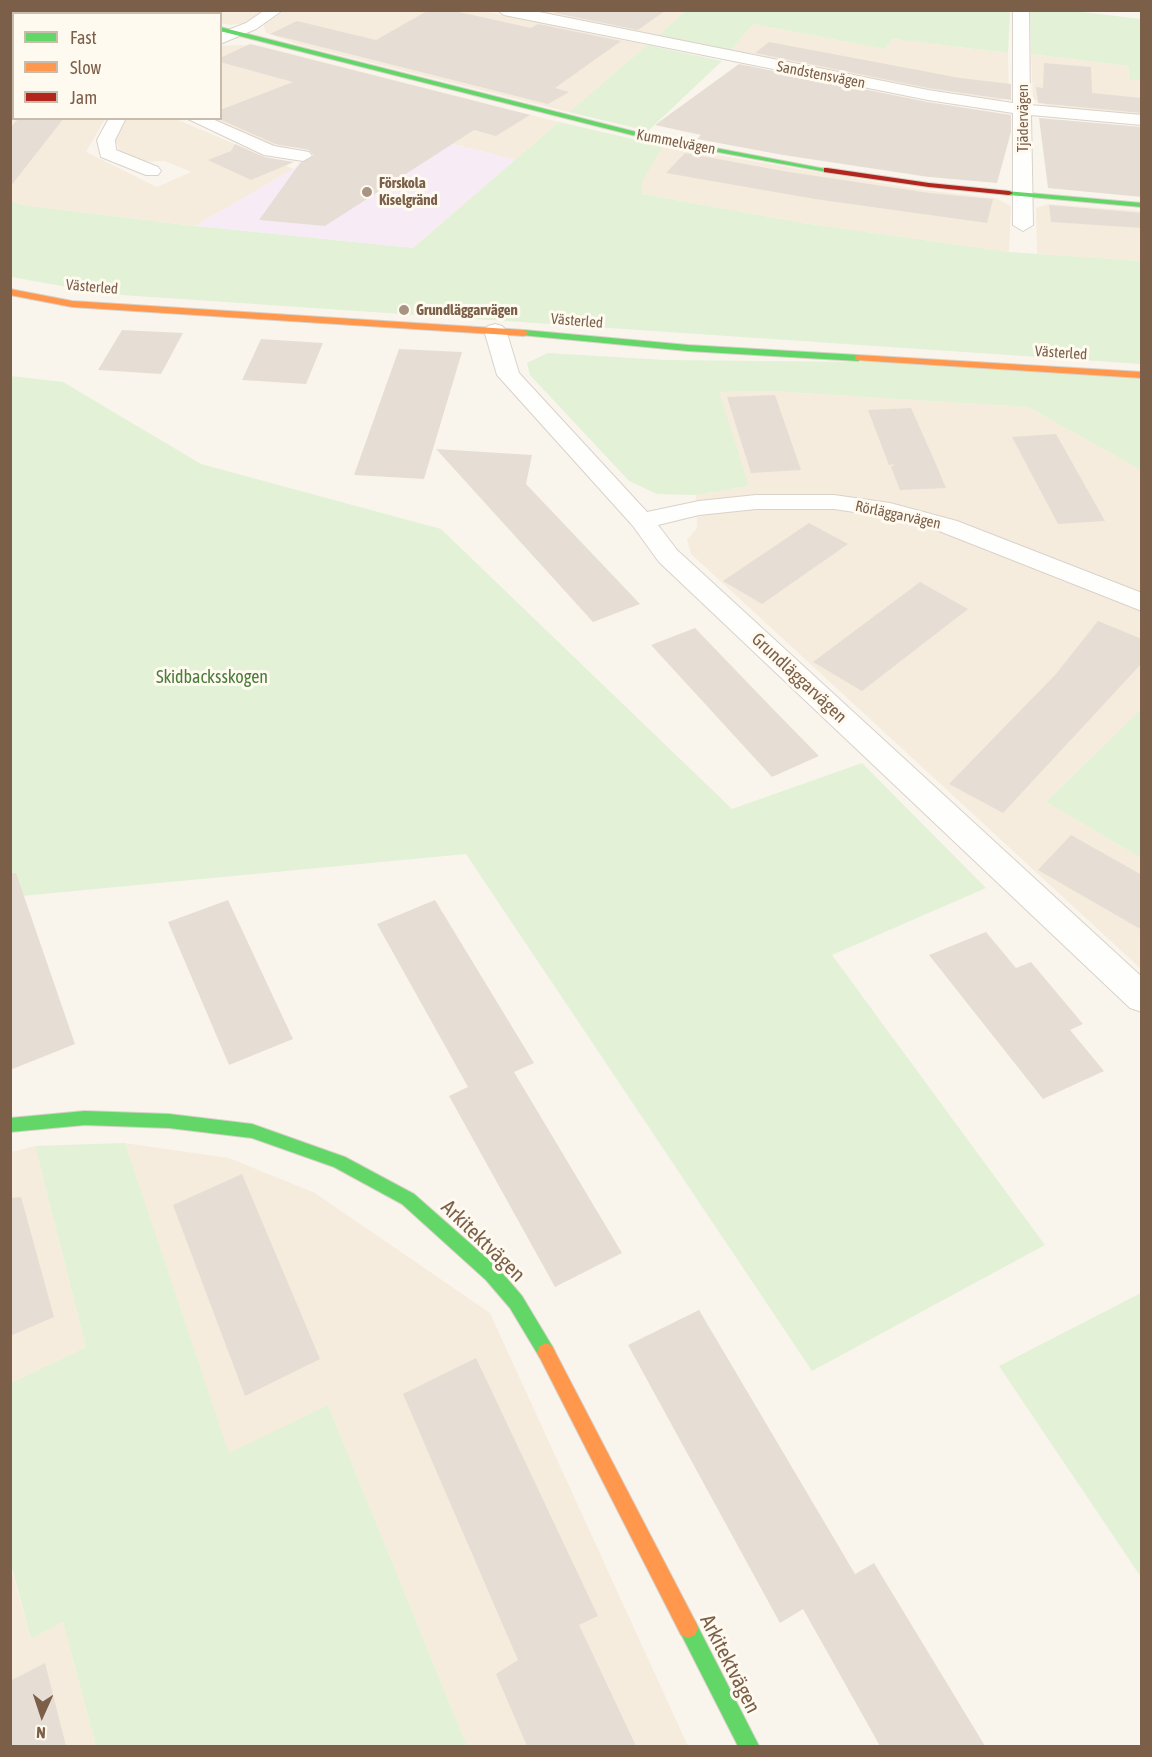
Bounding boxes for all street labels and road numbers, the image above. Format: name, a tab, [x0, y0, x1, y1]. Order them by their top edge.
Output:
street label: Sandstensvägen	[775, 58, 867, 92]
street label: Tjädervägen	[1014, 84, 1032, 152]
street label: Kummelvägen	[635, 126, 717, 158]
street label: Västerled	[65, 276, 119, 298]
street label: Västerled	[550, 310, 604, 332]
street label: Västerled	[1034, 342, 1088, 364]
street label: Rörläggarvägen	[854, 497, 942, 533]
street label: Grundläggarvägen	[747, 628, 851, 728]
street label: Arkitektvägen	[436, 1195, 530, 1287]
street label: Arkitektvägen	[694, 1611, 766, 1717]

